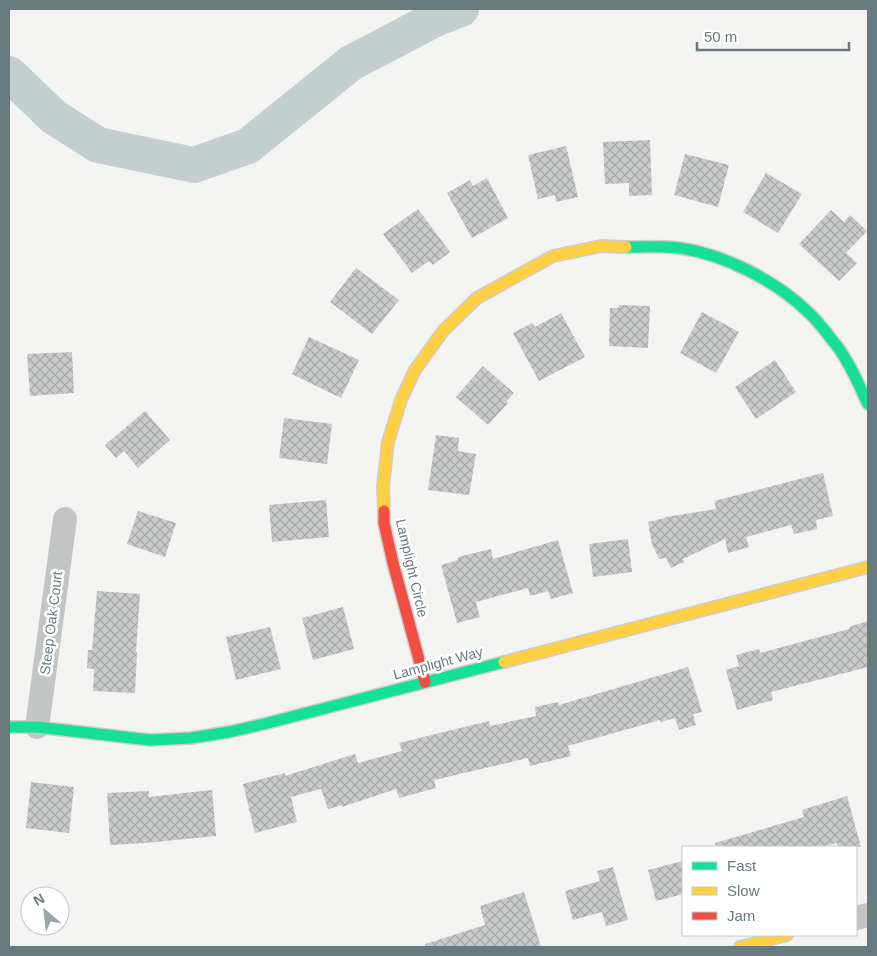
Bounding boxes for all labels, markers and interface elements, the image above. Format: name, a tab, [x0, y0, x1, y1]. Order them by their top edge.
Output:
scale bar	[697, 20, 850, 52]
text: 50 m	[704, 28, 737, 45]
street label: Lamplight Circle	[393, 517, 431, 619]
street label: Steep Oak Court	[37, 570, 65, 676]
street label: Lamplight Way	[391, 643, 485, 683]
legend	[682, 846, 857, 936]
text: Fast	[727, 857, 757, 874]
text: Slow	[727, 882, 760, 899]
north arrow	[20, 886, 70, 936]
text: N	[31, 890, 47, 909]
text: Jam	[727, 907, 755, 924]

